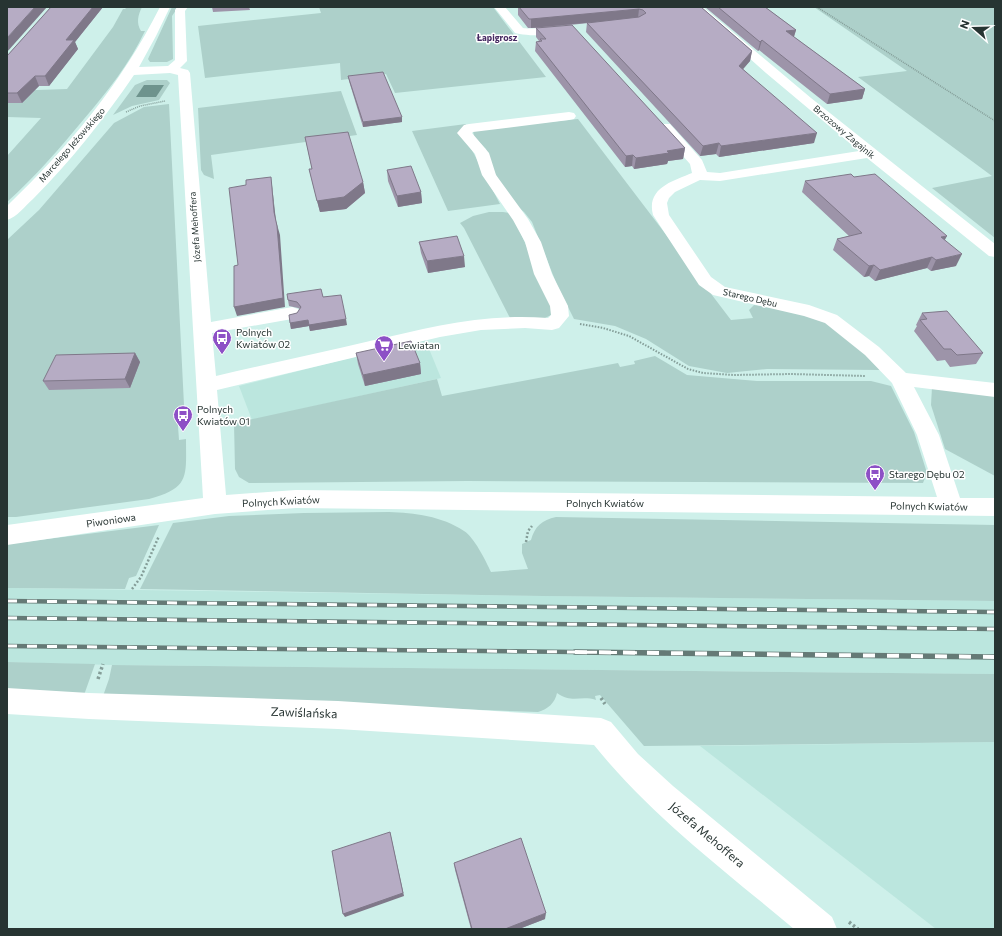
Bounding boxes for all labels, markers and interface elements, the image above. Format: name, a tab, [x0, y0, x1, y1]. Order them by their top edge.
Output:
north arrow	[954, 8, 994, 48]
text: N	[957, 18, 972, 31]
district label: Łapigrosz	[476, 32, 518, 43]
street label: Brzozowy Zagajnik	[811, 103, 878, 161]
street label: Marcelego Jeżowskiego	[36, 105, 107, 184]
street label: Józefa Mehoffera	[187, 191, 202, 263]
street label: Starego Dębu	[722, 286, 778, 309]
place label: Polnych Kwiatów 02	[236, 326, 290, 350]
bus stop icon: Polnych Kwiatów 02	[211, 327, 233, 355]
supermarket icon: Lewiatan	[373, 334, 395, 362]
place label: Lewiatan	[398, 339, 440, 351]
place label: Polnych Kwiatów 01	[197, 403, 250, 427]
bus stop icon: Polnych Kwiatów 01	[172, 404, 194, 432]
bus stop icon: Starego Dębu 02	[864, 463, 886, 491]
place label: Starego Dębu 02	[889, 468, 965, 480]
street label: Polnych Kwiatów	[242, 493, 320, 509]
street label: Polnych Kwiatów	[566, 497, 644, 509]
street label: Polnych Kwiatów	[890, 499, 968, 513]
street label: Piwoniowa	[85, 511, 137, 529]
street label: Zawiślańska	[270, 704, 338, 720]
street label: Józefa Mehoffera	[667, 799, 748, 871]

